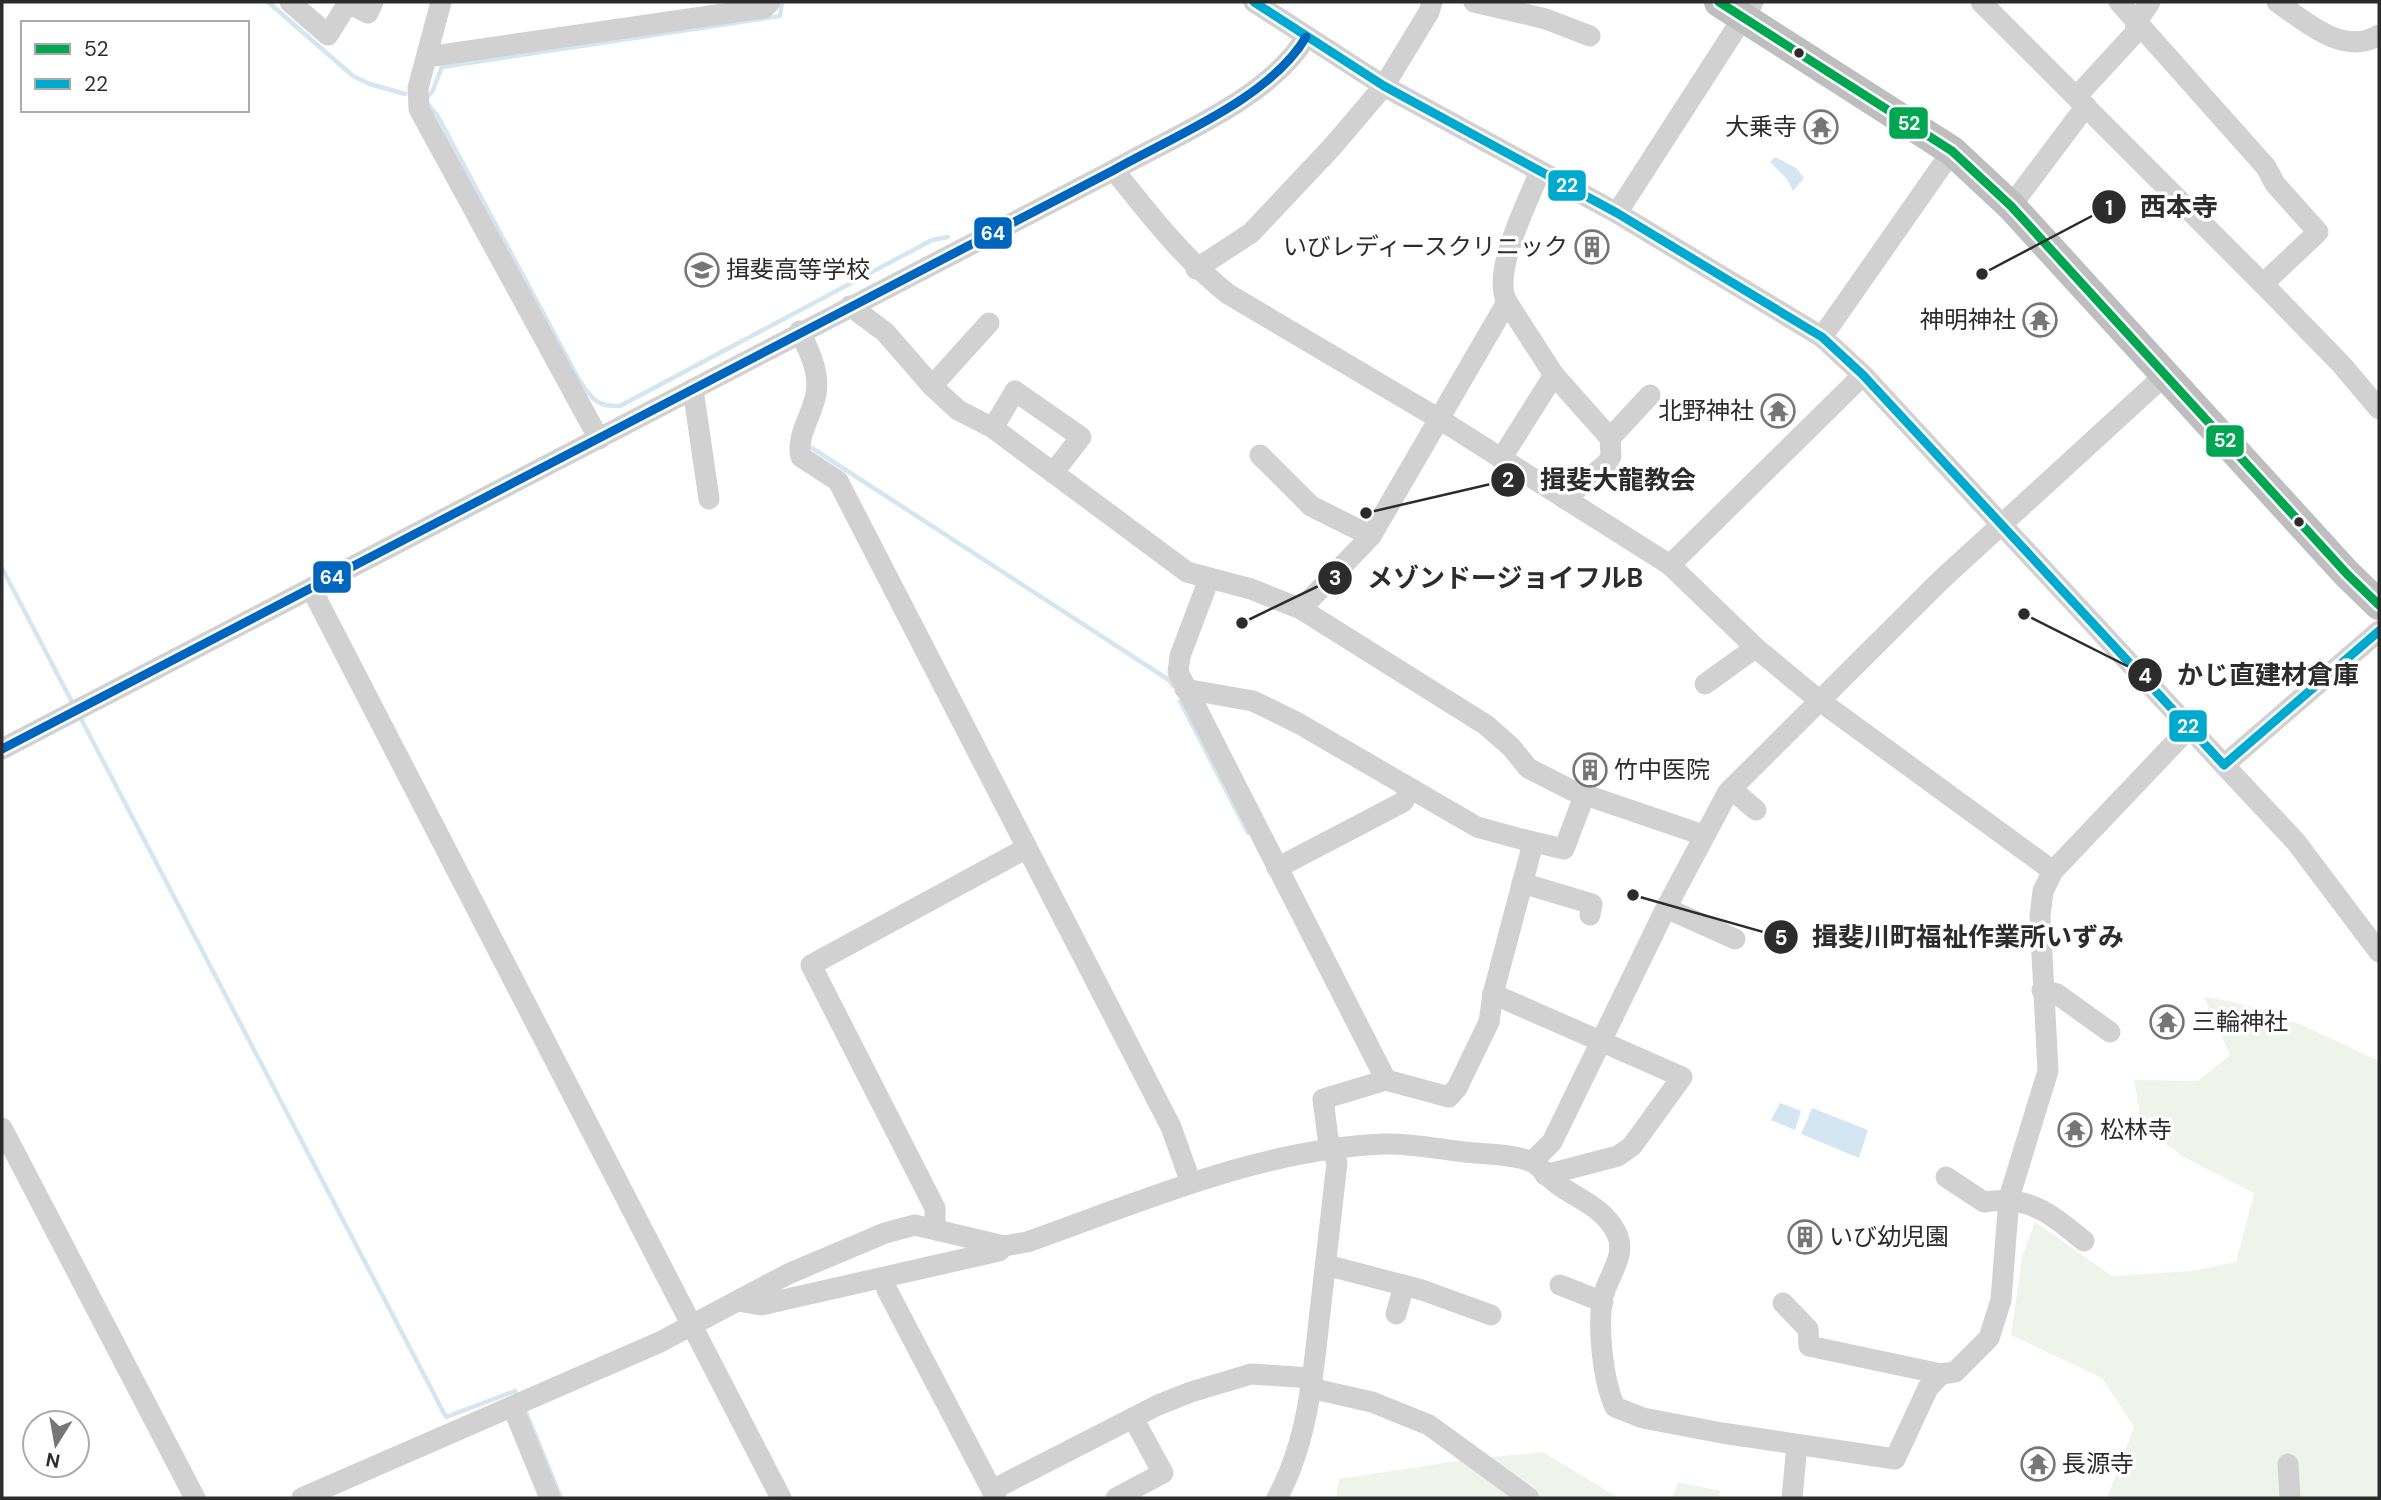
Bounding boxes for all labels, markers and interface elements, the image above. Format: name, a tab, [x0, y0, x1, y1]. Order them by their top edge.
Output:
legend	[21, 21, 248, 112]
text: 52	[84, 35, 109, 63]
unlabelled marker	[1792, 46, 1806, 60]
text: 22	[84, 70, 108, 98]
line badge: 52	[1888, 106, 1929, 140]
temple icon: 大乗寺	[1802, 108, 1840, 146]
place label: 大乗寺	[1725, 111, 1797, 142]
text: 52	[1898, 111, 1920, 136]
line badge: 22	[1547, 169, 1587, 202]
text: 22	[1556, 173, 1578, 198]
callout: 西本寺	[2091, 184, 2232, 231]
text: 西本寺	[2140, 190, 2218, 224]
text: 1	[2105, 194, 2113, 222]
line badge: 64	[973, 216, 1013, 250]
text: 64	[981, 221, 1005, 246]
building icon: いびレディースクリニック	[1573, 228, 1611, 266]
place label: いびレディースクリニック	[1283, 231, 1568, 262]
school or university icon: 揖斐高等学校	[683, 251, 721, 289]
place label: 揖斐高等学校	[726, 254, 870, 285]
temple icon: 神明神社	[2021, 301, 2059, 339]
place label: 神明神社	[1920, 304, 2016, 335]
temple icon: 北野神社	[1759, 392, 1797, 430]
place label: 北野神社	[1658, 395, 1754, 426]
line badge: 52	[2205, 424, 2245, 458]
text: 52	[2214, 428, 2236, 453]
callout: 揖斐大龍教会	[1491, 457, 1710, 504]
text: 揖斐大龍教会	[1540, 463, 1696, 497]
text: 2	[1502, 466, 1514, 494]
unlabelled marker	[2292, 515, 2306, 529]
callout: メゾンドージョイフルB	[1318, 554, 1657, 601]
line badge: 64	[312, 560, 352, 594]
text: メゾンドージョイフルB	[1367, 561, 1643, 595]
text: 3	[1329, 564, 1341, 592]
text: 64	[320, 565, 344, 590]
callout: かじ直建材倉庫	[2128, 652, 2373, 699]
text: かじ直建材倉庫	[2177, 658, 2359, 692]
text: 4	[2138, 662, 2152, 690]
line badge: 22	[2168, 709, 2208, 743]
text: 22	[2177, 714, 2199, 739]
building icon: 竹中医院	[1571, 751, 1609, 789]
place label: 竹中医院	[1614, 754, 1710, 785]
callout: 揖斐川町福祉作業所いずみ	[1763, 914, 2138, 961]
text: 揖斐川町福祉作業所いずみ	[1812, 920, 2124, 954]
text: 5	[1774, 924, 1788, 952]
temple icon: 三輪神社	[2148, 1003, 2186, 1041]
place label: 三輪神社	[2192, 1006, 2288, 1037]
temple icon: 松林寺	[2056, 1111, 2094, 1149]
place label: 松林寺	[2100, 1114, 2172, 1145]
building icon: いび幼児園	[1786, 1218, 1824, 1256]
place label: いび幼児園	[1829, 1221, 1949, 1252]
north arrow	[21, 1409, 91, 1479]
temple icon: 長源寺	[2019, 1445, 2057, 1483]
text: N	[44, 1447, 62, 1474]
place label: 長源寺	[2062, 1448, 2134, 1479]

